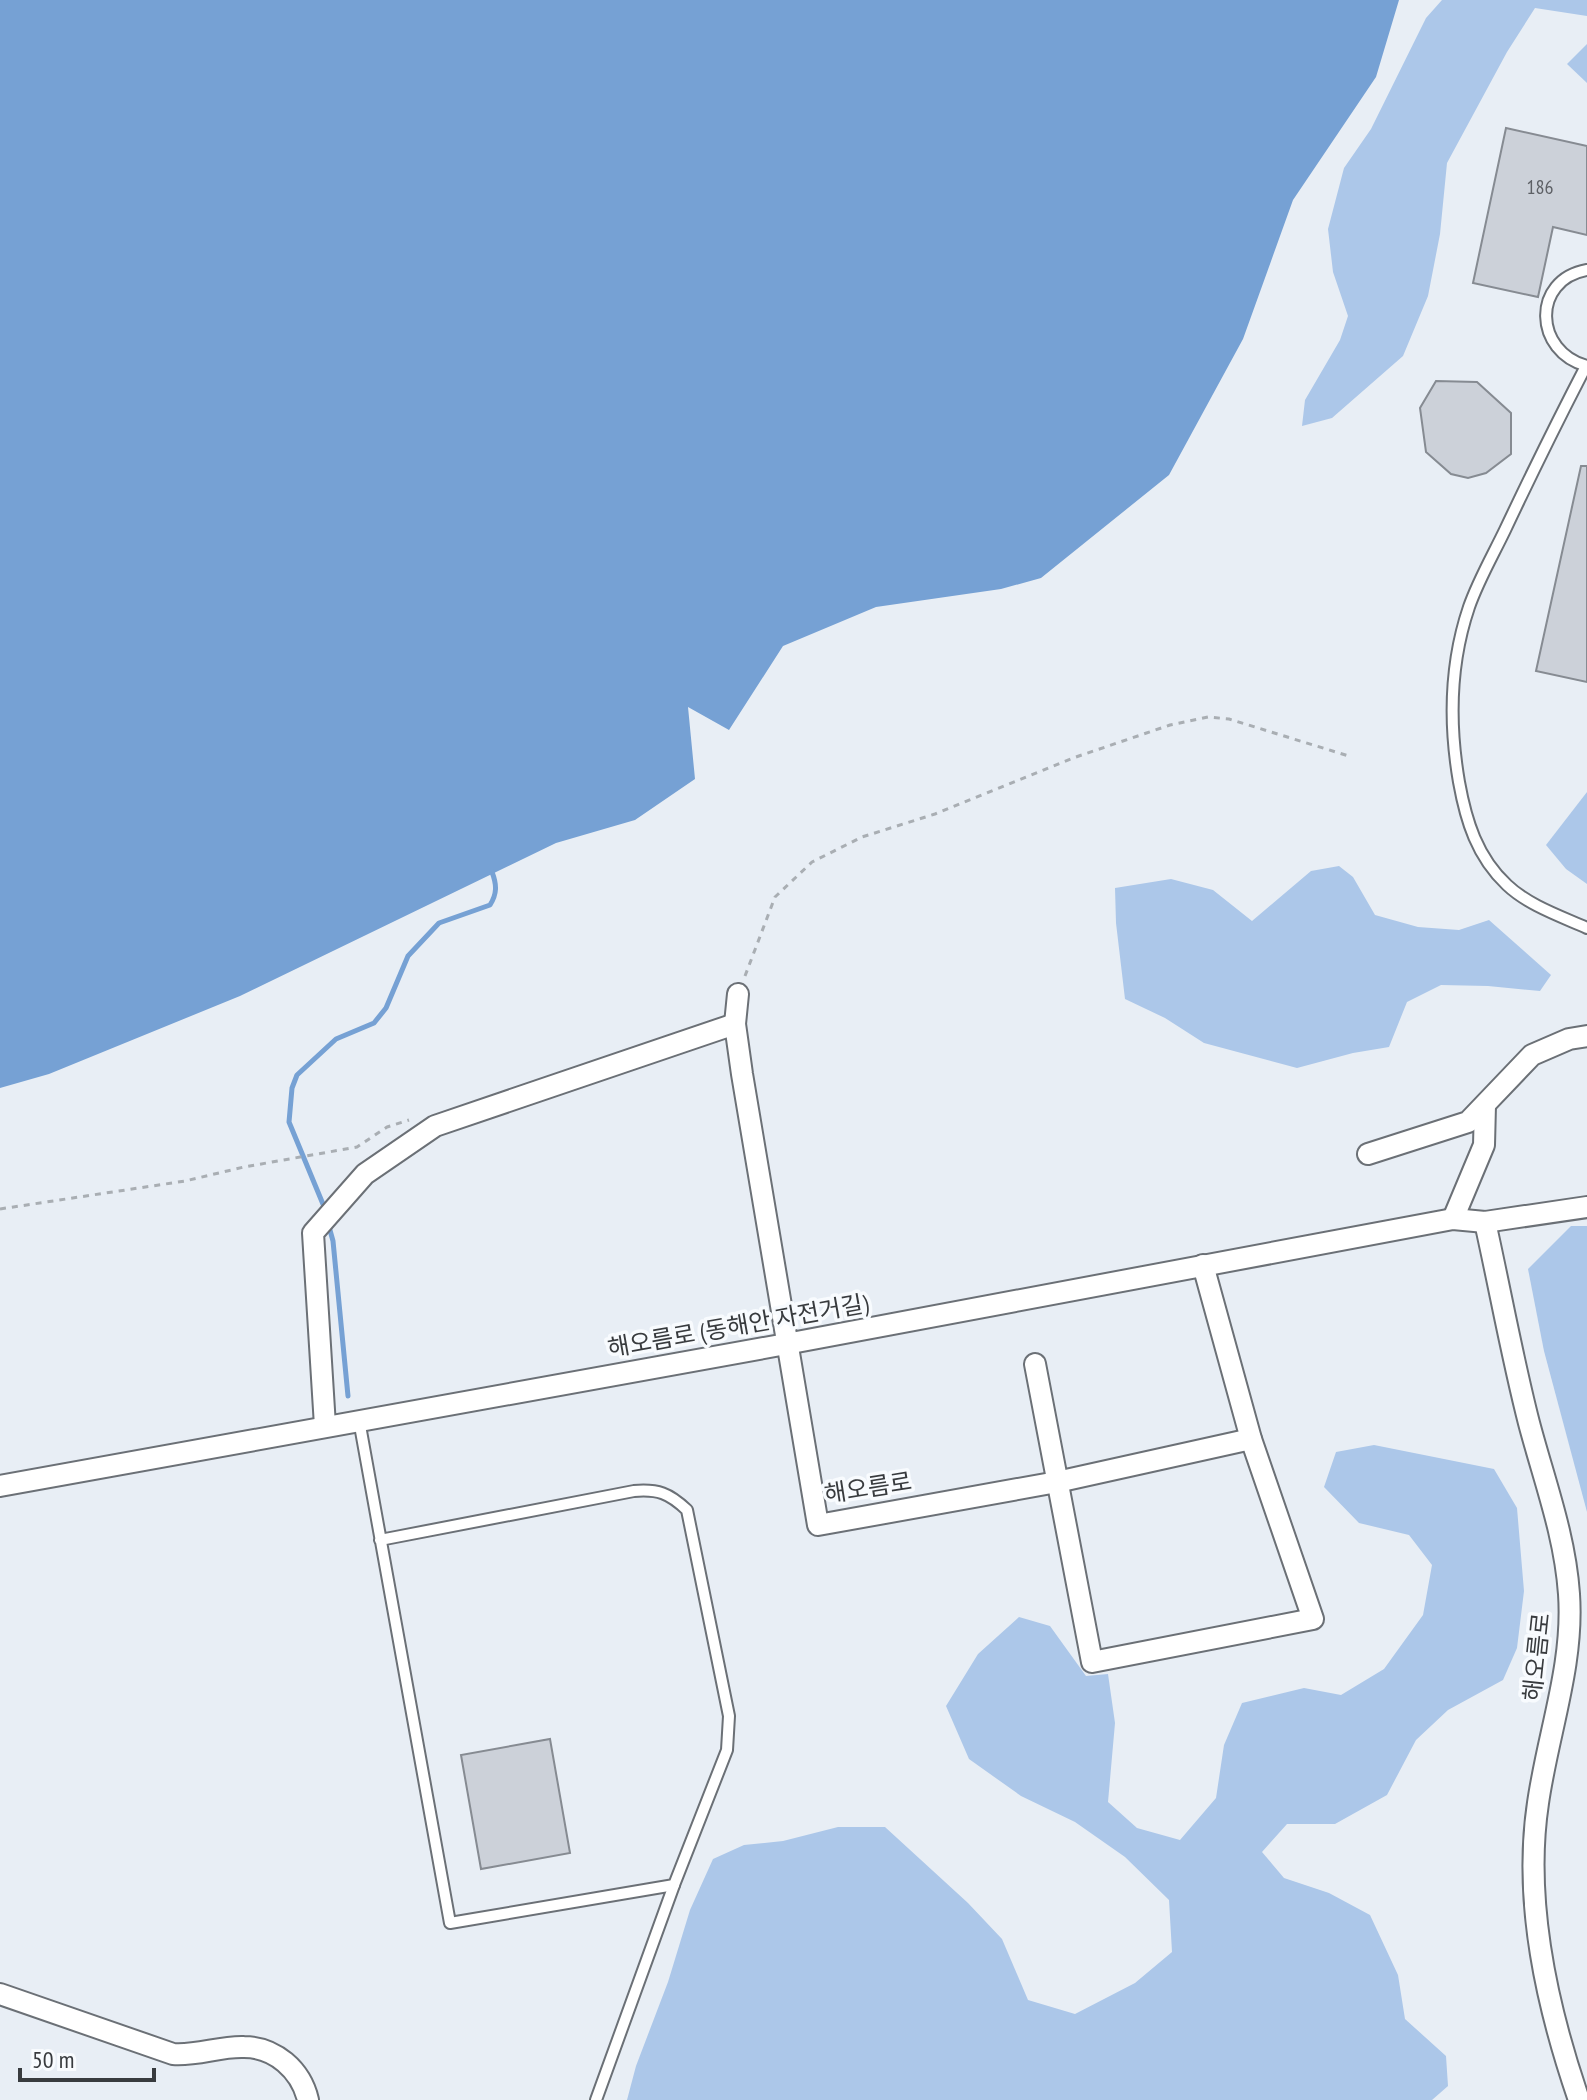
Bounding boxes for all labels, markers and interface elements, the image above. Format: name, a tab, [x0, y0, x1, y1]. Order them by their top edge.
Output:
house number: 186	[1527, 174, 1554, 200]
street label: 해오름로 (동해안 자전거길)	[605, 1287, 871, 1364]
street label: 해오름로	[822, 1465, 914, 1510]
street label: 해오름로	[1516, 1611, 1557, 1702]
scale bar	[20, 2032, 154, 2082]
text: 50 m	[32, 2044, 74, 2075]

